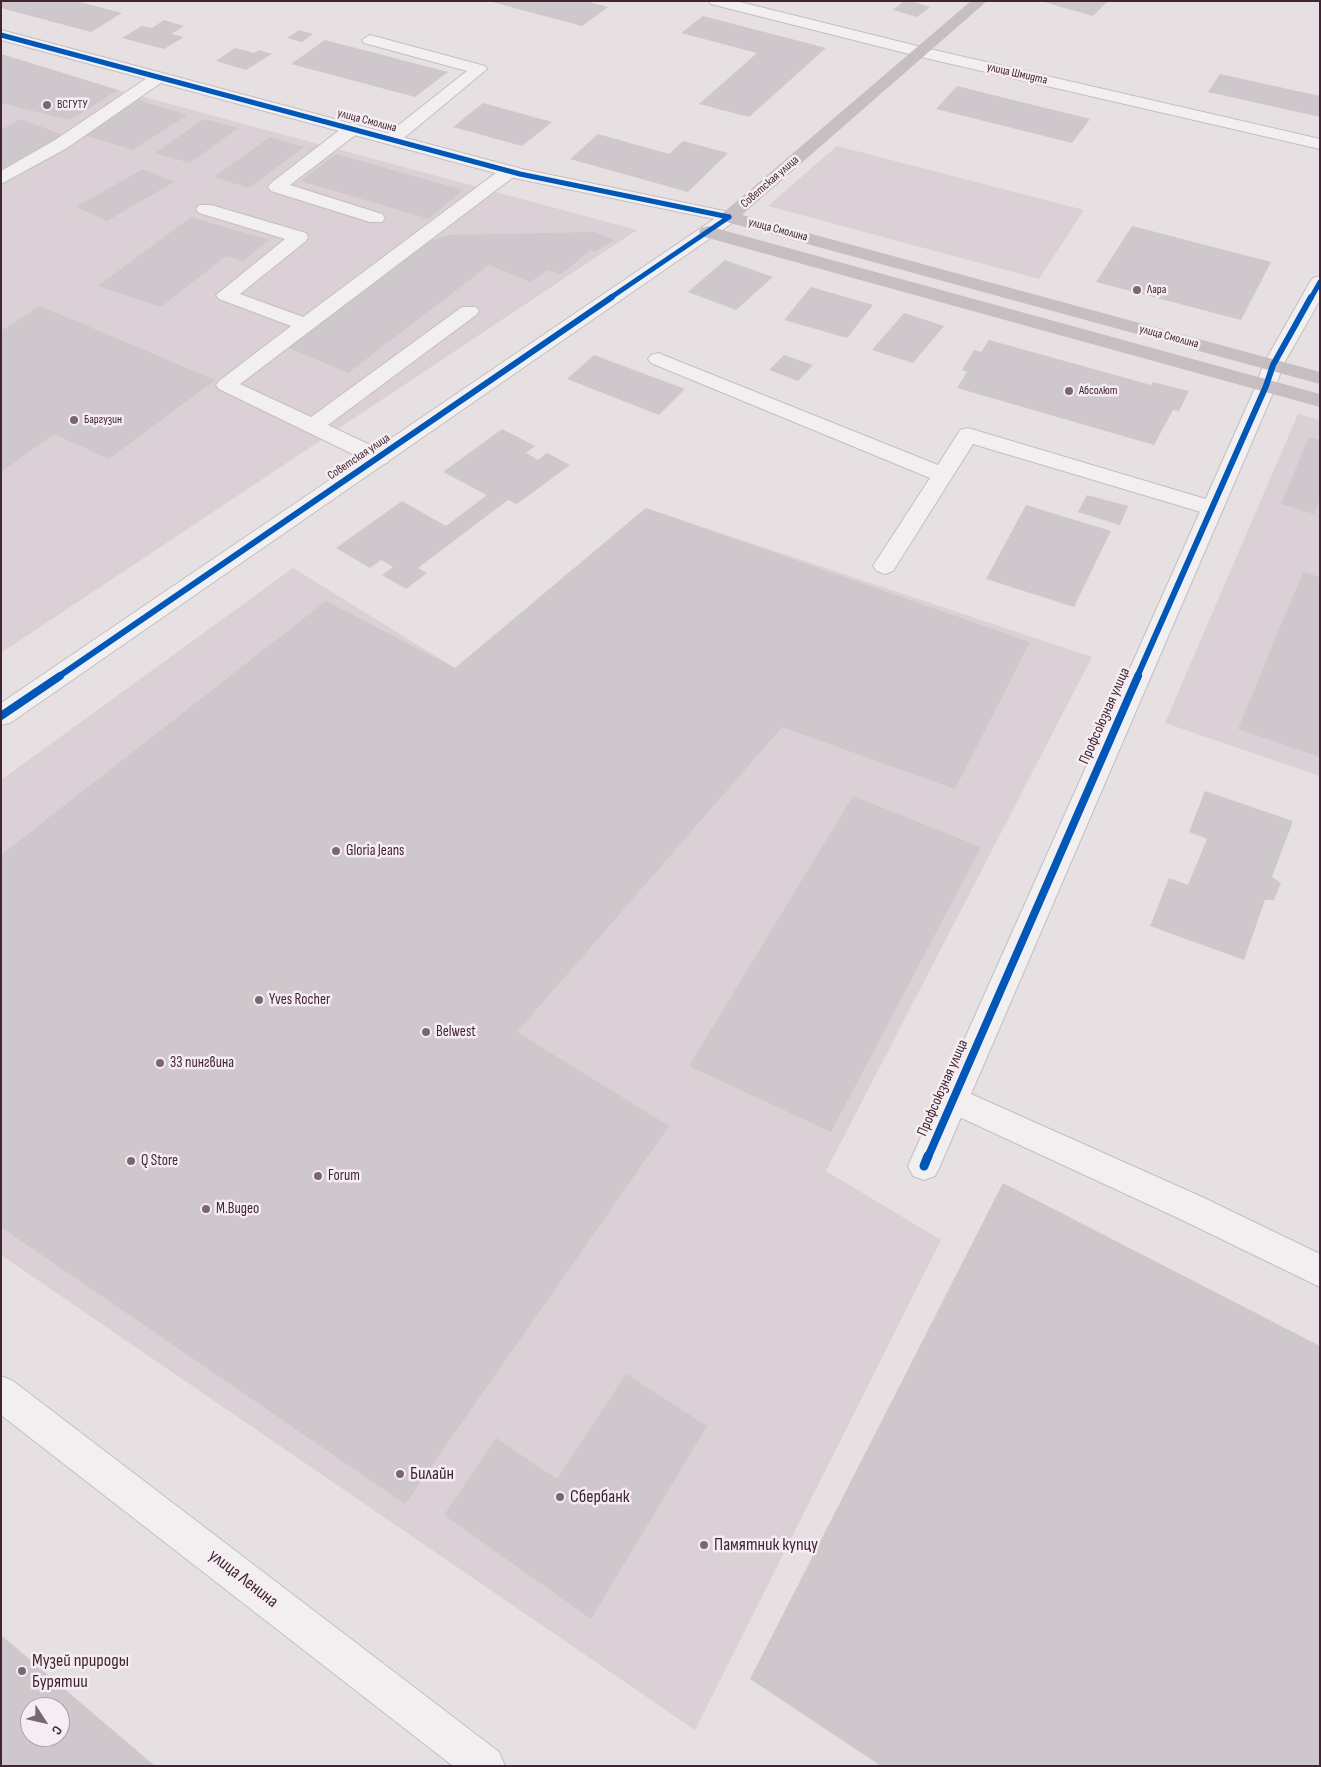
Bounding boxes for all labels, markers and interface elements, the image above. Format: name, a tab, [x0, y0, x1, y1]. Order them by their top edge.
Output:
street label: улица Шмидта	[985, 60, 1049, 88]
place label: ВСГУТУ	[57, 98, 88, 112]
marker: ВСГУТУ	[41, 99, 53, 111]
street label: улица Смолина	[336, 106, 398, 136]
street label: Советская улица	[738, 153, 802, 211]
street label: улица Смолина	[747, 215, 809, 245]
place label: Лара	[1147, 283, 1166, 297]
marker: Лара	[1131, 284, 1143, 296]
street label: улица Смолина	[1138, 322, 1200, 352]
place label: Абсолют	[1079, 384, 1117, 398]
marker: Абсолют	[1063, 385, 1075, 397]
place label: Баргузин	[84, 413, 122, 427]
marker: Баргузин	[68, 414, 80, 426]
street label: Советская улица	[325, 431, 393, 483]
street label: Профсоюзная улица	[1076, 665, 1134, 767]
place label: Gloria Jeans	[346, 842, 404, 860]
marker: Gloria Jeans	[330, 845, 342, 857]
place label: Yves Rocher	[269, 991, 330, 1009]
marker: Yves Rocher	[253, 994, 265, 1006]
place label: Belwest	[436, 1023, 476, 1041]
marker: Belwest	[420, 1026, 432, 1038]
street label: Профсоюзная улица	[914, 1037, 972, 1139]
place label: 33 пингвина	[170, 1054, 234, 1072]
marker: 33 пингвина	[154, 1057, 166, 1069]
place label: Q Store	[141, 1152, 178, 1170]
marker: Q Store	[125, 1155, 137, 1167]
place label: Forum	[328, 1167, 360, 1185]
marker: Forum	[312, 1170, 324, 1182]
place label: М.Видео	[216, 1200, 259, 1218]
marker: М.Видео	[200, 1203, 212, 1215]
place label: Билайн	[410, 1463, 454, 1485]
marker: Билайн	[394, 1468, 406, 1480]
place label: Сбербанк	[570, 1486, 630, 1508]
marker: Сбербанк	[554, 1491, 566, 1503]
place label: Памятник купцу	[714, 1534, 818, 1556]
marker: Памятник купцу	[698, 1539, 710, 1551]
street label: улица Ленина	[204, 1545, 282, 1613]
place label: Музей природы Бурятии	[32, 1650, 129, 1692]
marker: Музей природы Бурятии	[16, 1665, 28, 1677]
north arrow	[20, 1697, 70, 1747]
text: С	[48, 1722, 66, 1738]

